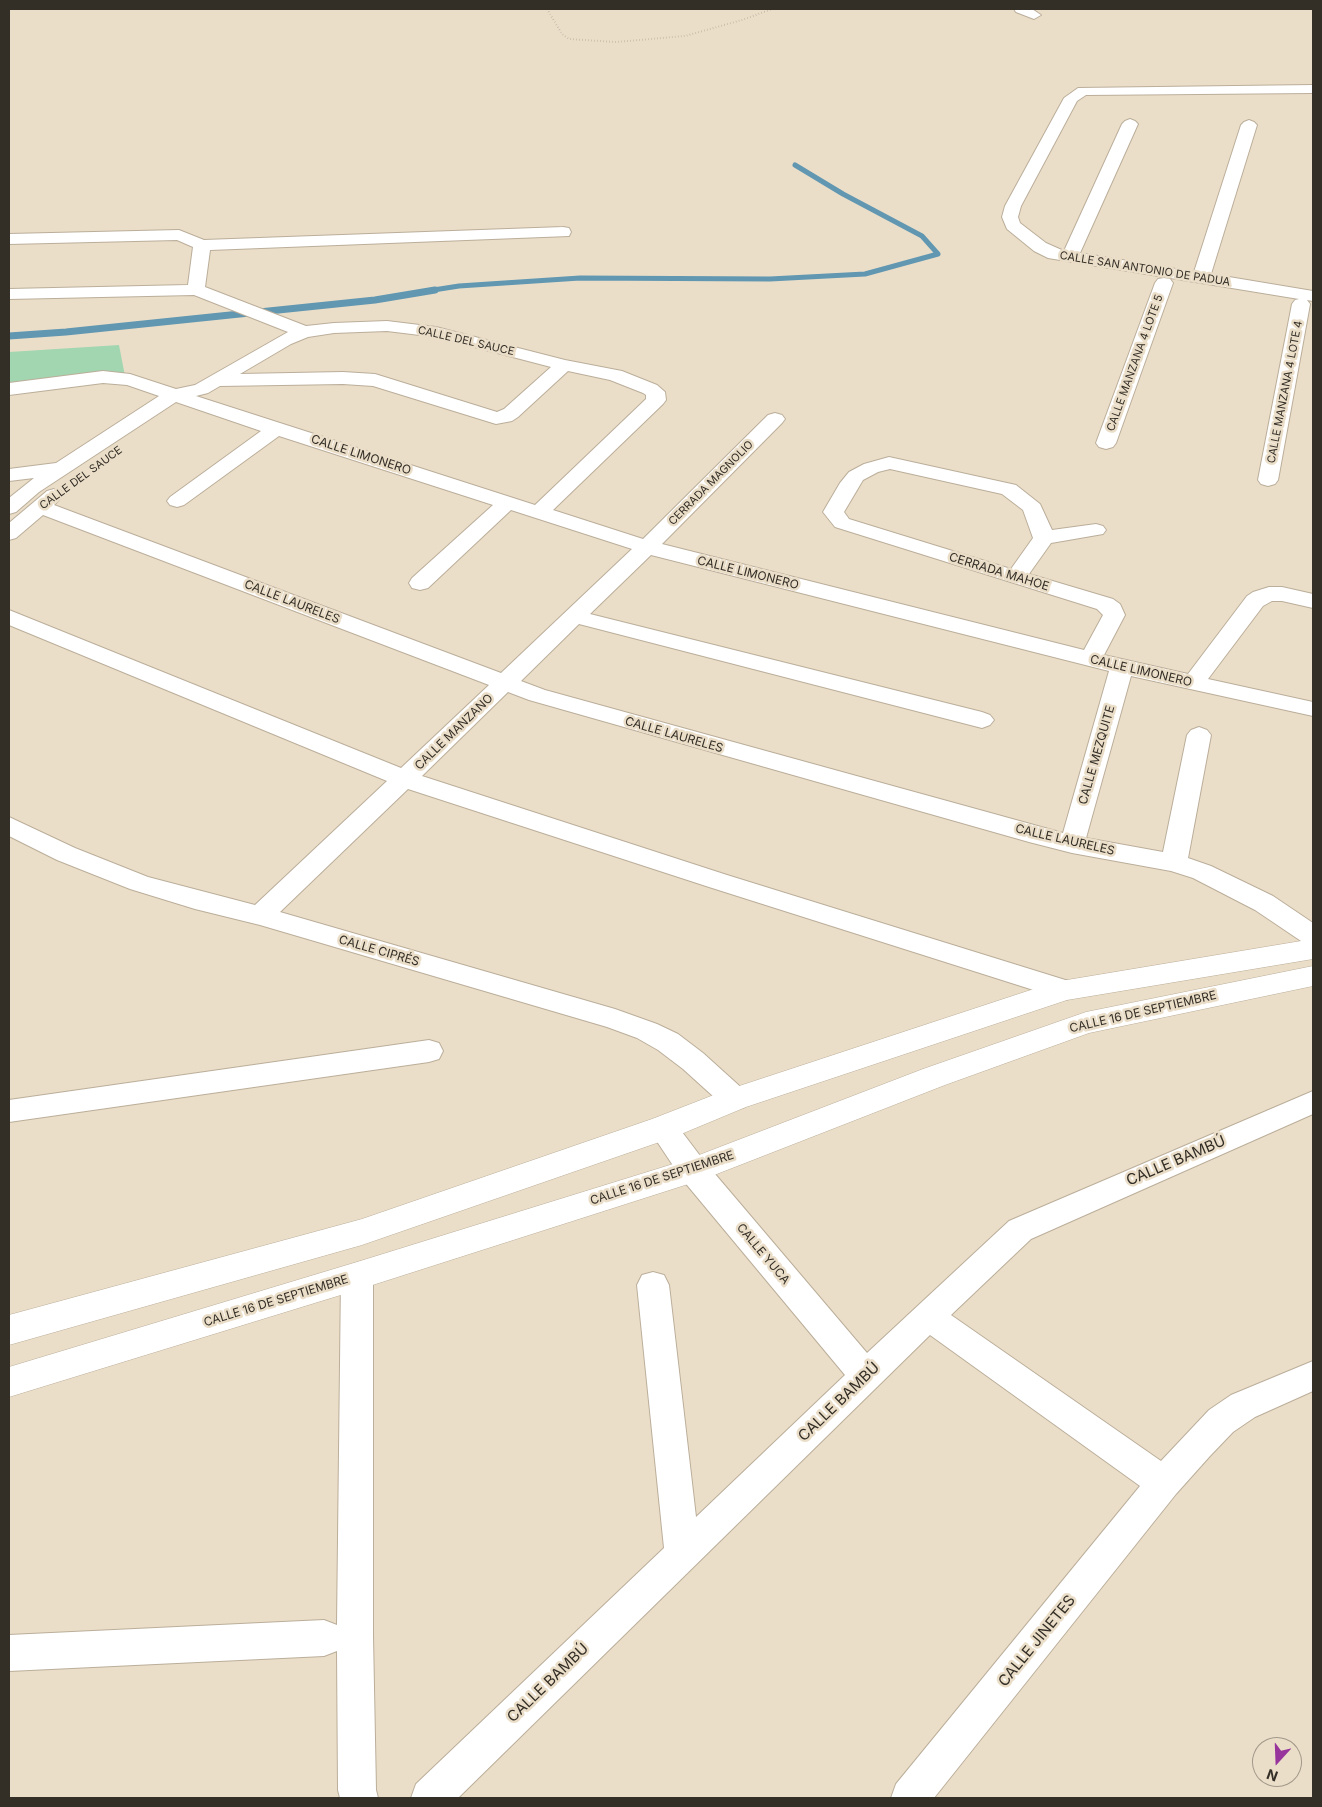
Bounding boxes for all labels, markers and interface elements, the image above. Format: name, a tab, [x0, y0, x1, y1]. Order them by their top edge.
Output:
street label: CALLE SAN ANTONIO DE PADUA	[1059, 249, 1231, 289]
street label: CALLE MANZANA 4 LOTE 5	[1104, 293, 1166, 433]
street label: CALLE MANZANA 4 LOTE 4	[1265, 320, 1305, 464]
street label: CALLE DEL SAUCE	[416, 323, 516, 359]
street label: CALLE LIMONERO	[309, 432, 413, 478]
street label: CERRADA MAGNOLIO	[666, 438, 756, 528]
street label: CALLE DEL SAUCE	[37, 444, 125, 512]
street label: CERRADA MAHOE	[947, 550, 1051, 594]
street label: CALLE LIMONERO	[696, 553, 800, 593]
street label: CALLE LAURELES	[242, 577, 342, 627]
street label: CALLE LIMONERO	[1089, 652, 1193, 690]
street label: CALLE MANZANO	[412, 691, 496, 773]
street label: CALLE MEZQUITE	[1076, 704, 1118, 806]
street label: CALLE LAURELES	[623, 714, 725, 756]
street label: CALLE LAURELES	[1014, 822, 1116, 858]
street label: CALLE CIPRÉS	[337, 933, 421, 969]
street label: CALLE 16 DE SEPTIEMBRE	[1068, 988, 1218, 1036]
street label: CALLE BAMBÚ	[1124, 1132, 1228, 1190]
street label: CALLE 16 DE SEPTIEMBRE	[588, 1148, 736, 1208]
street label: CALLE YUCA	[733, 1221, 793, 1287]
street label: CALLE 16 DE SEPTIEMBRE	[202, 1272, 350, 1330]
street label: CALLE BAMBÚ	[795, 1359, 883, 1445]
street label: CALLE JINETES	[995, 1592, 1079, 1690]
street label: CALLE BAMBÚ	[504, 1640, 592, 1726]
north arrow	[1252, 1737, 1302, 1787]
text: N	[1264, 1766, 1280, 1785]

